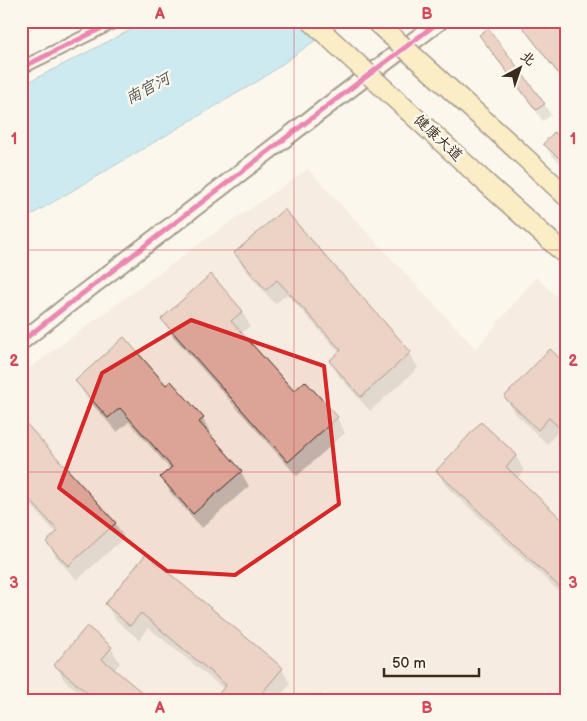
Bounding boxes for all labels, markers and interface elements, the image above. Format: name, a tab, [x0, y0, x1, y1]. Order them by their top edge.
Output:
text: A	[154, 5, 165, 24]
text: B	[421, 5, 433, 24]
north arrow	[494, 42, 544, 92]
text: 北	[517, 47, 539, 69]
water label: 南官河	[122, 68, 176, 109]
street label: 健康大道	[410, 111, 466, 165]
text: 1	[11, 130, 17, 149]
text: 1	[570, 130, 576, 149]
text: 2	[9, 352, 19, 371]
text: 2	[568, 352, 578, 371]
text: 3	[9, 574, 19, 593]
text: 3	[568, 574, 578, 593]
scale bar	[384, 646, 480, 678]
text: 50 m	[392, 654, 426, 673]
text: A	[154, 699, 165, 718]
text: B	[421, 699, 433, 718]

